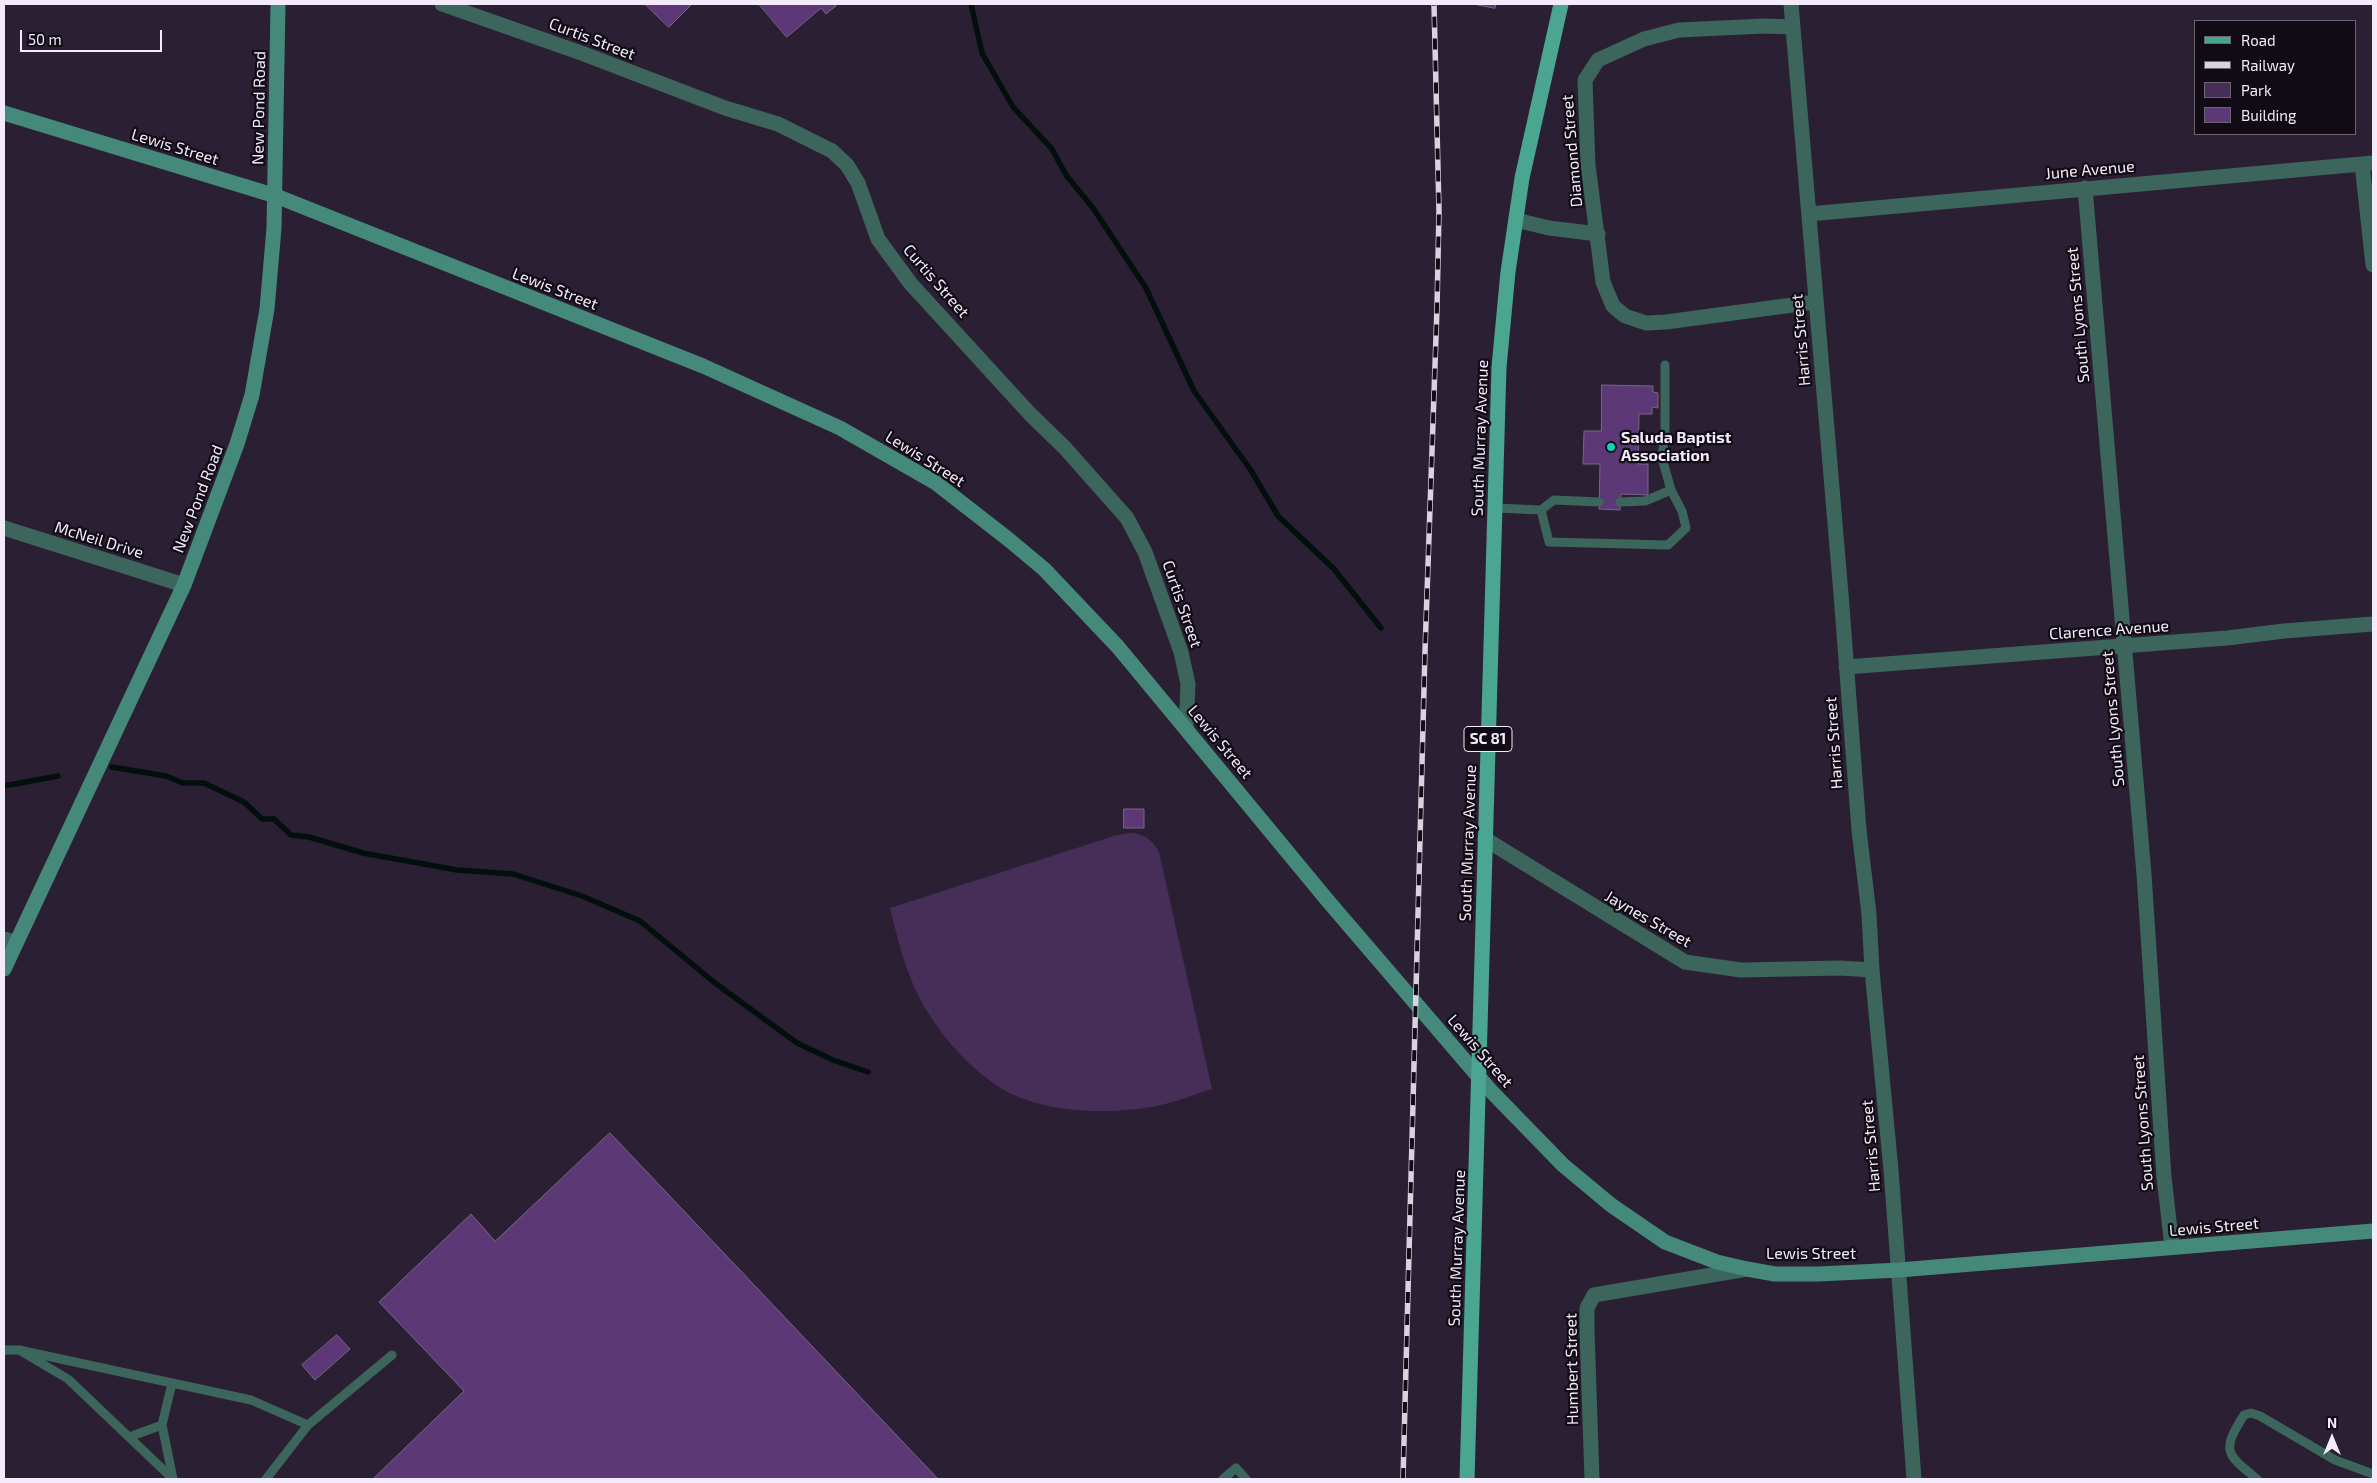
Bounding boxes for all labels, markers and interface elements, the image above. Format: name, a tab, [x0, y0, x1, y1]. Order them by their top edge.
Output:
street label: Curtis Street	[546, 14, 638, 64]
scale bar	[22, 20, 165, 52]
legend	[2194, 20, 2357, 135]
text: 50 m	[28, 30, 62, 48]
text: Road	[2241, 31, 2276, 49]
street label: New Pond Road	[248, 51, 270, 165]
text: Railway	[2241, 56, 2295, 74]
text: Park	[2241, 81, 2272, 99]
street label: Diamond Street	[1558, 94, 1586, 208]
text: Building	[2241, 106, 2296, 124]
street label: Lewis Street	[129, 125, 221, 169]
street label: June Avenue	[2045, 157, 2135, 183]
street label: Curtis Street	[899, 240, 973, 322]
street label: South Lyons Street	[2063, 246, 2093, 384]
street label: Lewis Street	[510, 264, 600, 314]
street label: Harris Street	[1787, 293, 1815, 387]
street label: South Murray Avenue	[1468, 359, 1492, 517]
street label: Lewis Street	[882, 427, 968, 491]
place label: Saluda Baptist Association	[1621, 428, 1731, 466]
marker: Saluda Baptist Association	[1605, 441, 1617, 453]
street label: New Pond Road	[169, 442, 227, 556]
street label: McNeil Drive	[52, 517, 146, 563]
street label: Curtis Street	[1158, 558, 1206, 650]
street label: Clarence Avenue	[2048, 616, 2170, 644]
street label: South Lyons Street	[2098, 650, 2128, 788]
street label: Harris Street	[1821, 696, 1847, 790]
street label: Lewis Street	[1184, 701, 1256, 783]
road number: SC 81	[1464, 726, 1512, 752]
street label: South Murray Avenue	[1456, 764, 1480, 922]
street label: Jaynes Street	[1601, 887, 1695, 951]
street label: Lewis Street	[1443, 1011, 1517, 1091]
street label: South Lyons Street	[2129, 1054, 2157, 1192]
street label: Harris Street	[1857, 1099, 1885, 1193]
street label: South Murray Avenue	[1445, 1169, 1469, 1327]
street label: Lewis Street	[2168, 1214, 2260, 1240]
street label: Lewis Street	[1766, 1244, 1856, 1264]
street label: Humbert Street	[1561, 1313, 1583, 1425]
north arrow	[2307, 1413, 2357, 1463]
text: N	[2327, 1414, 2337, 1431]

